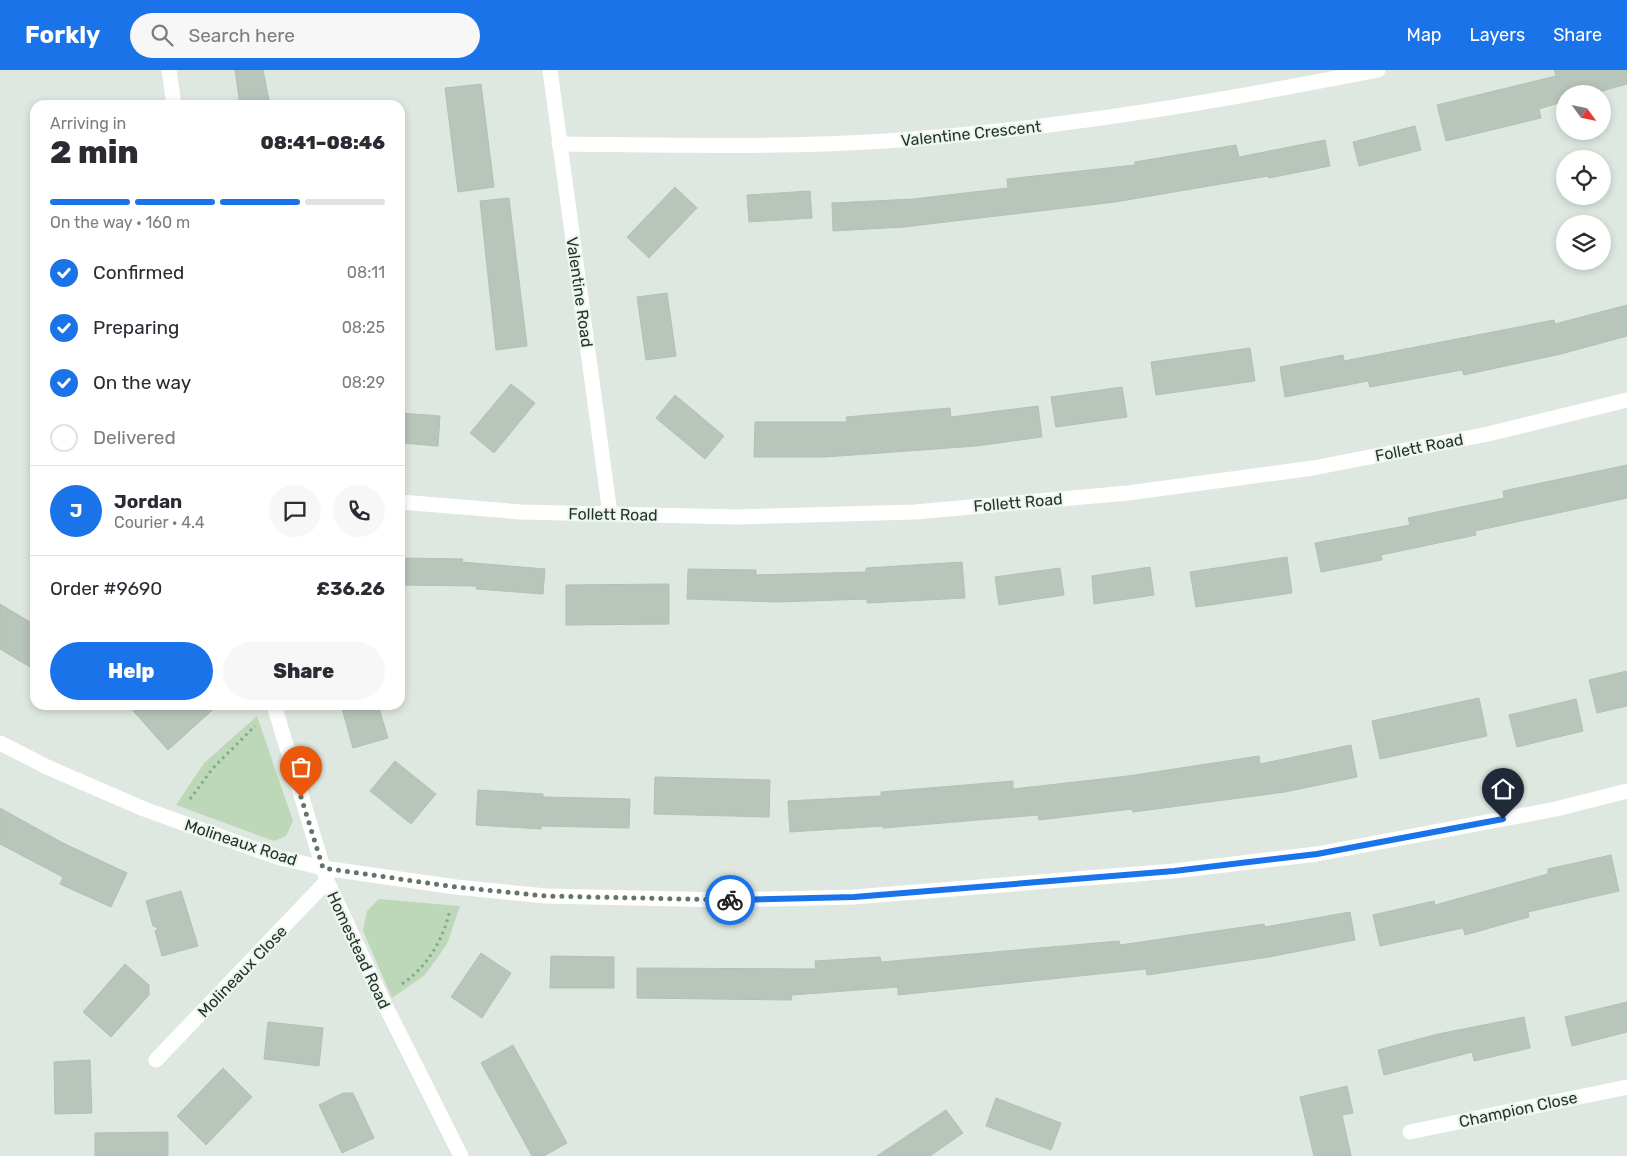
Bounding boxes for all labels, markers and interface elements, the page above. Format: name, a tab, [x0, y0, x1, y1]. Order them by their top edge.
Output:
search box	[130, 13, 480, 58]
text: Forkly	[25, 21, 100, 49]
icon: search	[148, 21, 176, 49]
text: Search here	[188, 24, 295, 47]
text: Map	[1407, 24, 1442, 46]
text: Layers	[1470, 24, 1525, 46]
text: Share	[1553, 24, 1602, 46]
north arrow	[1556, 85, 1611, 140]
map controls	[1556, 85, 1611, 270]
text: Arriving in	[50, 114, 126, 133]
street label: Valentine Crescent	[900, 117, 1042, 150]
text: 08:41–08:46	[260, 131, 385, 154]
text: 2 min	[50, 133, 139, 171]
button: locate	[1556, 150, 1611, 205]
text: On the way · 160 m	[50, 213, 190, 232]
button: layers	[1556, 215, 1611, 270]
street label: Valentine Road	[562, 236, 597, 349]
icon: check	[50, 259, 78, 287]
text: Confirmed	[93, 261, 184, 284]
text: 08:11	[347, 263, 385, 282]
icon: check	[50, 314, 78, 342]
text: Preparing	[93, 316, 179, 339]
text: 08:25	[342, 318, 385, 337]
icon: check	[50, 369, 78, 397]
text: On the way	[93, 371, 191, 394]
text: 08:29	[342, 373, 385, 392]
text: Delivered	[93, 426, 176, 449]
street label: Follett Road	[1373, 430, 1465, 465]
button: chat	[269, 485, 321, 537]
button: phone	[333, 485, 385, 537]
street label: Follett Road	[973, 489, 1063, 516]
text: Jordan	[114, 490, 182, 513]
text: J	[70, 499, 82, 522]
street label: Follett Road	[568, 504, 658, 525]
text: Courier · 4.4	[114, 513, 205, 532]
text: Order #9690	[50, 577, 162, 600]
text: £36.26	[316, 577, 385, 600]
button: Help	[50, 642, 213, 700]
button: Share	[223, 642, 385, 700]
pin	[280, 746, 322, 797]
icon: bag	[287, 753, 315, 781]
pin	[1482, 768, 1524, 819]
icon: home	[1489, 775, 1517, 803]
street label: Molineaux Road	[182, 815, 300, 870]
courier	[705, 875, 755, 925]
icon: bike	[716, 886, 744, 914]
street label: Homestead Road	[323, 888, 394, 1012]
street label: Molineaux Close	[194, 922, 291, 1021]
street label: Champion Close	[1457, 1088, 1579, 1131]

